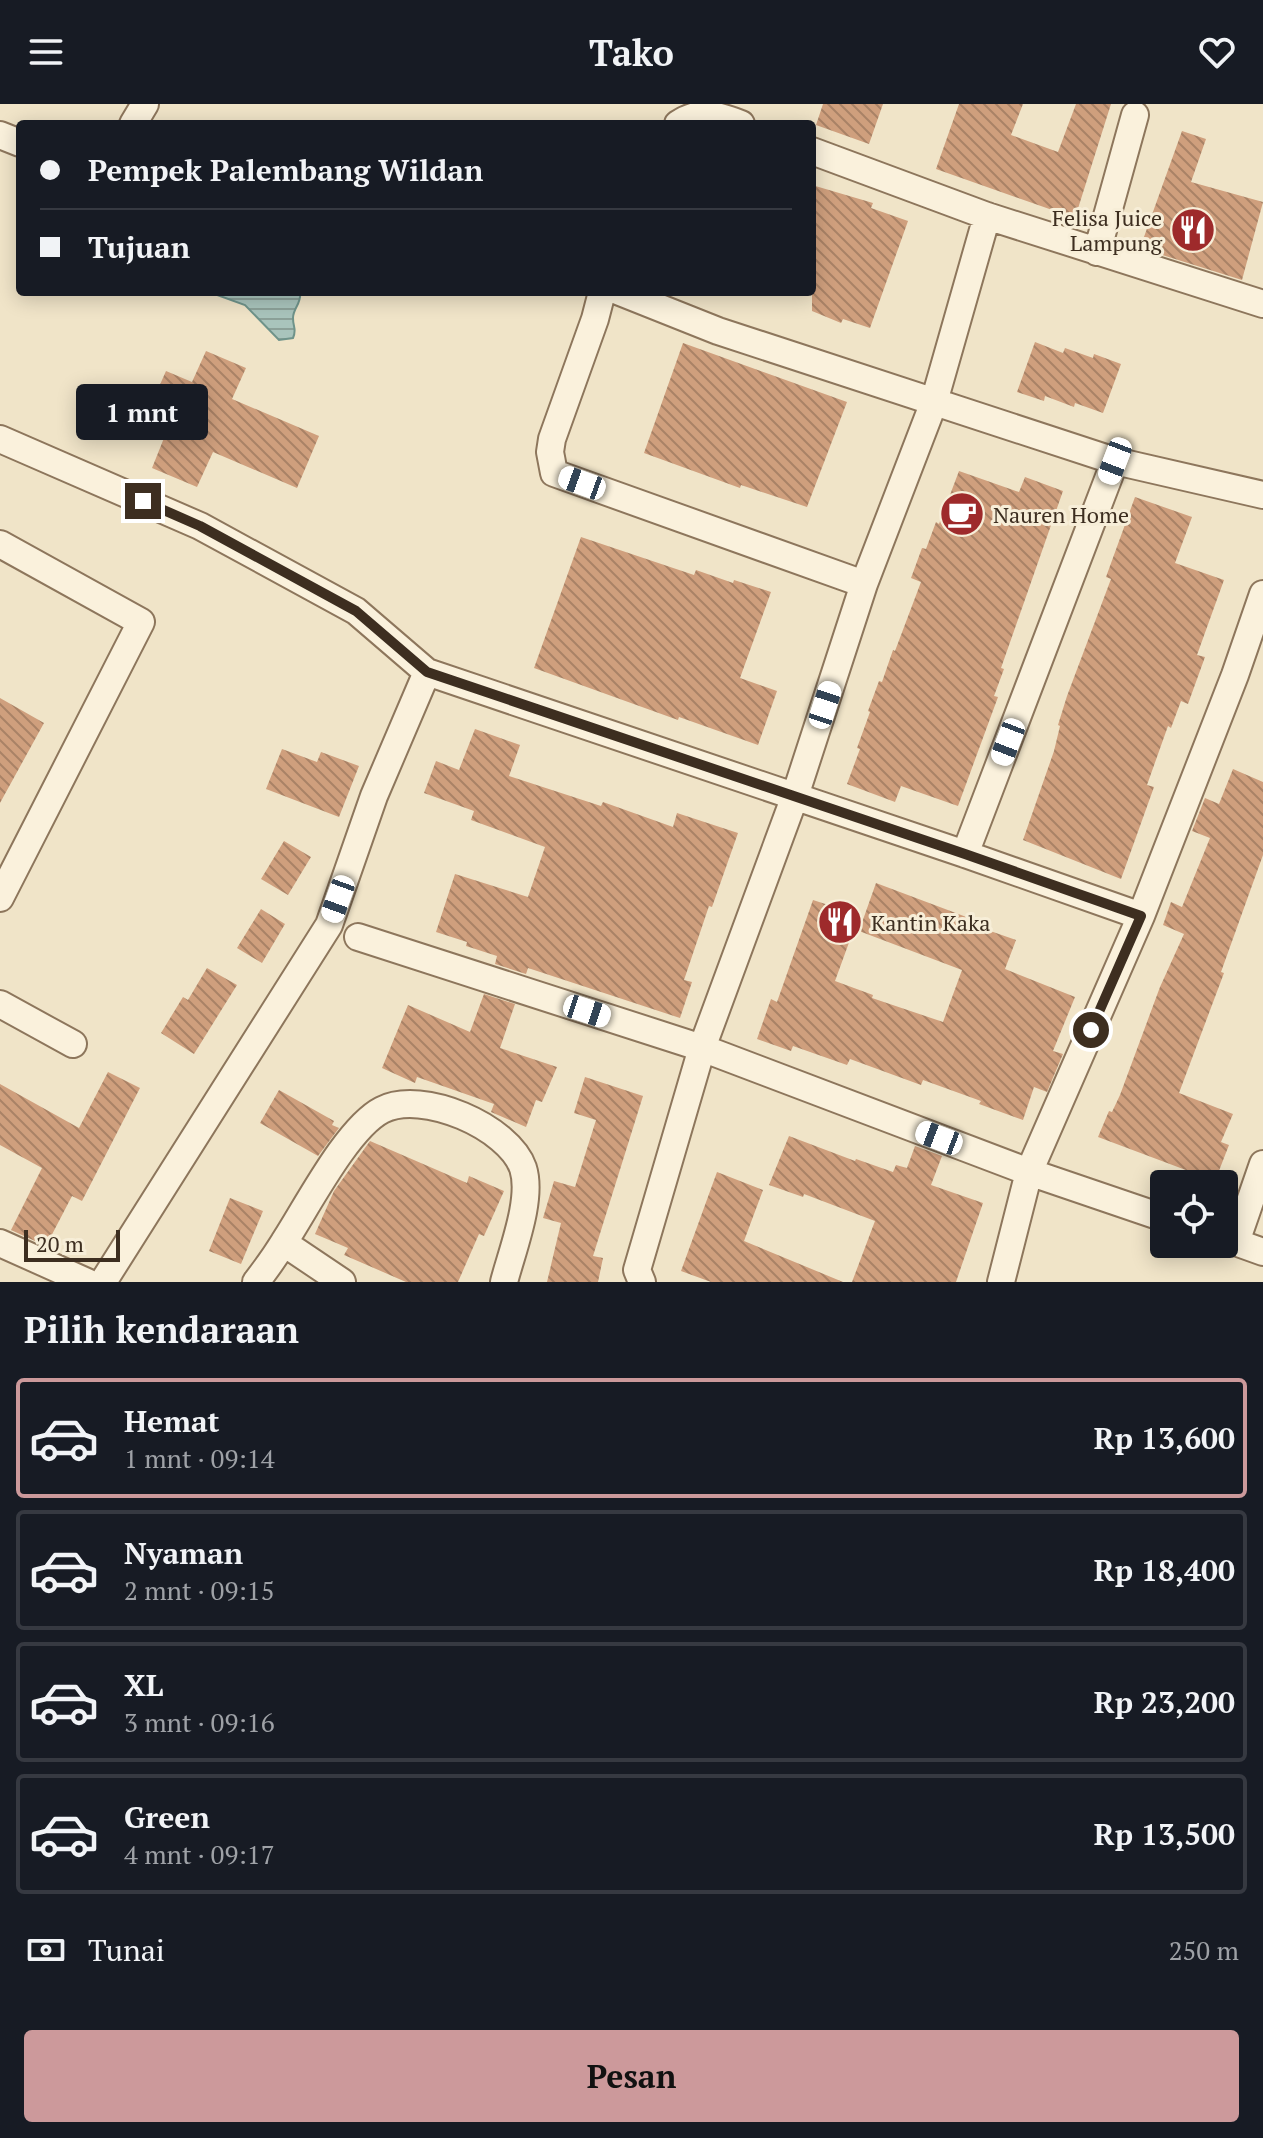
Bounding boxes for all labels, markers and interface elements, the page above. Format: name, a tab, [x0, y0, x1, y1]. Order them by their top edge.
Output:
text: Tako	[589, 29, 674, 76]
icon: menu	[24, 30, 68, 74]
icon: heart	[1195, 30, 1239, 74]
text: Pempek Palembang Wildan	[88, 150, 483, 190]
place label: Felisa Juice Lampung	[1052, 203, 1162, 257]
restaurant icon: Felisa Juice Lampung	[1169, 206, 1217, 254]
text: Tujuan	[88, 227, 190, 267]
callout: 1 mnt	[77, 385, 209, 441]
text: 1 mnt	[106, 395, 178, 429]
car	[1095, 434, 1135, 488]
car	[555, 464, 609, 502]
route end	[125, 483, 161, 519]
cafe icon: Nauren Home	[938, 490, 986, 538]
place label: Nauren Home	[993, 500, 1129, 529]
car	[806, 678, 844, 732]
car	[988, 715, 1028, 769]
car	[319, 872, 357, 926]
restaurant icon: Kantin Kaka	[816, 898, 864, 946]
place label: Kantin Kaka	[871, 908, 990, 937]
car	[560, 992, 614, 1030]
route start	[1073, 1012, 1109, 1048]
car	[912, 1118, 966, 1158]
map controls	[1150, 1170, 1238, 1258]
button: locate	[1150, 1170, 1238, 1258]
scale bar	[24, 1226, 120, 1262]
text: 20 m	[36, 1229, 84, 1258]
text: Pilih kendaraan	[24, 1306, 299, 1353]
text: Hemat	[124, 1401, 220, 1441]
icon: car	[28, 1402, 100, 1474]
text: Rp 13,600	[1094, 1418, 1235, 1458]
text: 1 mnt · 09:14	[124, 1441, 275, 1475]
text: Nyaman	[124, 1533, 243, 1573]
icon: car	[28, 1534, 100, 1606]
text: Rp 18,400	[1094, 1550, 1235, 1590]
text: 2 mnt · 09:15	[124, 1573, 275, 1607]
text: XL	[124, 1665, 163, 1705]
icon: car	[28, 1666, 100, 1738]
text: Rp 23,200	[1094, 1682, 1235, 1722]
text: 3 mnt · 09:16	[124, 1705, 275, 1739]
text: Green	[124, 1797, 210, 1837]
icon: car	[28, 1798, 100, 1870]
text: Rp 13,500	[1094, 1814, 1235, 1854]
text: 4 mnt · 09:17	[124, 1837, 275, 1871]
icon: cash	[24, 1928, 68, 1972]
text: Tunai	[88, 1930, 165, 1970]
text: 250 m	[1169, 1933, 1239, 1967]
button: Pesan	[24, 2030, 1239, 2122]

